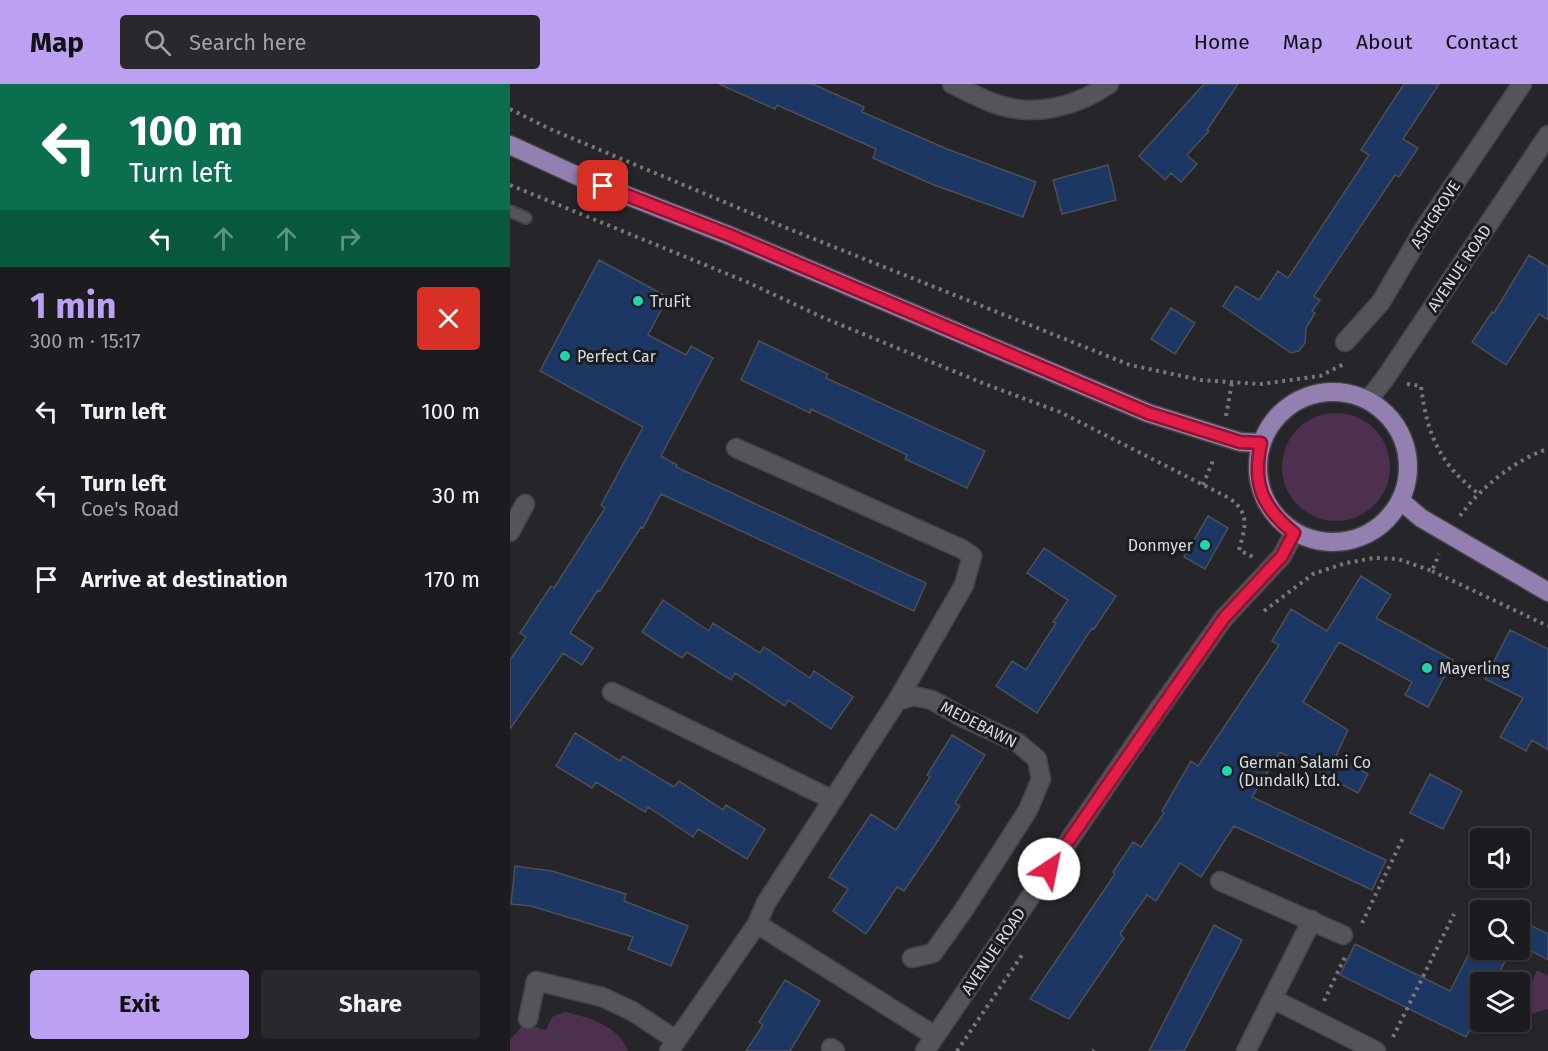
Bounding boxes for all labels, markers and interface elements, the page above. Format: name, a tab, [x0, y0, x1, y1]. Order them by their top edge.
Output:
search box	[120, 15, 540, 69]
text: Map	[30, 26, 84, 59]
icon: search	[141, 26, 174, 59]
text: Search here	[189, 29, 307, 56]
text: Home	[1194, 29, 1250, 55]
text: Map	[1283, 29, 1323, 55]
text: About	[1356, 29, 1413, 55]
text: Contact	[1446, 29, 1518, 55]
text: 100 m	[129, 106, 243, 156]
icon: left	[30, 108, 108, 186]
text: Turn left	[129, 157, 232, 189]
pin	[577, 160, 628, 211]
icon: arrive	[586, 169, 619, 202]
street label: ASHGROVE	[1407, 177, 1464, 252]
street label: AVENUE ROAD	[1423, 221, 1495, 315]
icon: left	[144, 222, 177, 255]
icon: ahead	[207, 222, 240, 255]
icon: ahead	[270, 222, 303, 255]
icon: right	[333, 222, 366, 255]
text: 1 min	[30, 284, 117, 328]
button: close	[417, 287, 480, 350]
place label: TruFit	[650, 292, 691, 311]
marker: TruFit	[631, 294, 645, 308]
text: 300 m · 15:17	[30, 329, 140, 353]
place label: Perfect Car	[577, 347, 657, 366]
marker: Perfect Car	[558, 349, 572, 363]
icon: left	[30, 395, 63, 428]
text: Turn left	[81, 398, 166, 425]
text: 100 m	[421, 398, 480, 425]
text: Turn left	[81, 470, 166, 497]
icon: left	[30, 479, 63, 512]
text: 30 m	[432, 482, 480, 509]
text: Coe's Road	[81, 497, 179, 521]
place label: Donmyer	[1128, 536, 1194, 555]
marker: Donmyer	[1198, 538, 1212, 552]
icon: arrive	[30, 563, 63, 596]
text: Arrive at destination	[81, 566, 288, 593]
text: 170 m	[424, 566, 480, 593]
place label: Mayerling	[1439, 659, 1510, 678]
marker: Mayerling	[1420, 661, 1434, 675]
street label: MEDEBAWN	[938, 697, 1020, 752]
place label: German Salami Co (Dundalk) Ltd.	[1239, 753, 1371, 790]
marker: German Salami Co (Dundalk) Ltd.	[1220, 764, 1234, 778]
map controls	[1470, 828, 1530, 1032]
button: sound	[1470, 828, 1530, 888]
position arrow	[1017, 837, 1081, 901]
button: search	[1470, 900, 1530, 960]
street label: AVENUE ROAD	[957, 904, 1029, 998]
button: Exit	[30, 970, 249, 1039]
button: Share	[261, 970, 480, 1039]
button: layers	[1470, 972, 1530, 1032]

